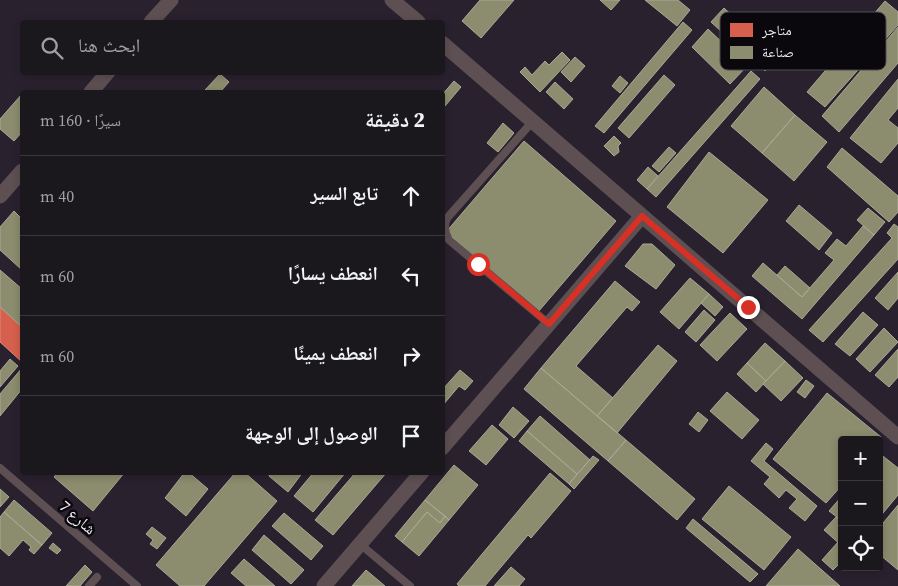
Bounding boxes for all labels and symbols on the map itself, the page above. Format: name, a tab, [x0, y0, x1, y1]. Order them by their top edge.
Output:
legend	[720, 12, 886, 70]
text: متاجر	[761, 20, 792, 40]
text: صناعة	[762, 42, 794, 62]
route start	[467, 253, 490, 276]
route end	[737, 296, 760, 319]
street label: شارع 7	[55, 495, 101, 539]

